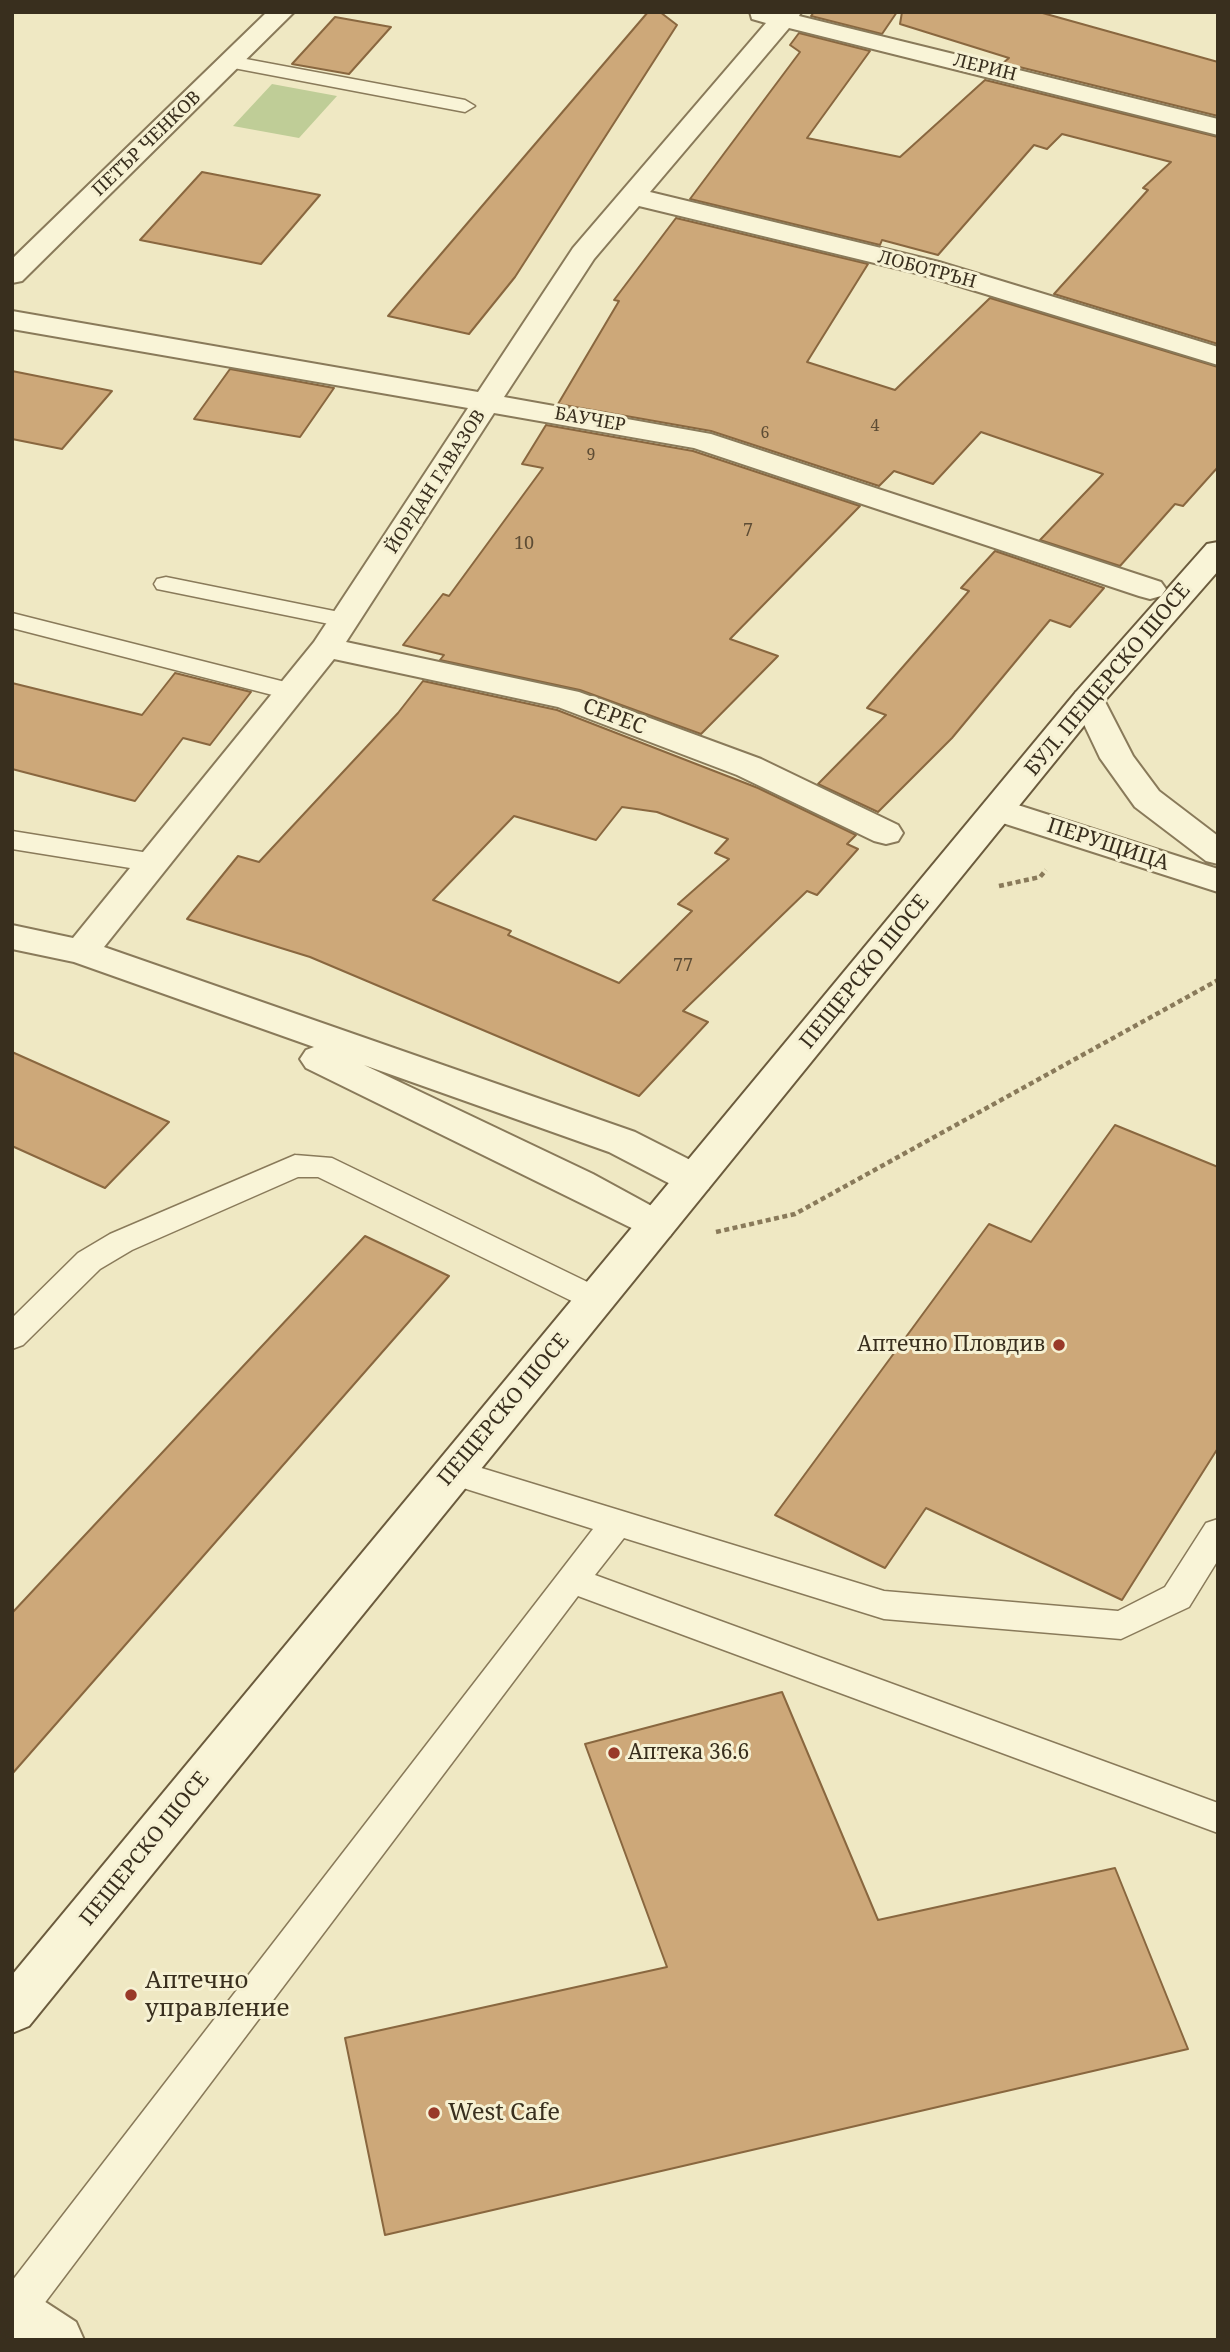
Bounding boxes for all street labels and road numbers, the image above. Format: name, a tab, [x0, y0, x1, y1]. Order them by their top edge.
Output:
street label: ЛЕРИН	[951, 50, 1019, 86]
street label: ПЕТЪР ЧЕНКОВ	[88, 87, 206, 201]
street label: ЛОБОТРЪН	[876, 247, 978, 293]
street label: БАУЧЕР	[553, 403, 627, 437]
street label: ЙОРДАН ГАВАЗОВ	[381, 406, 491, 558]
street label: БУЛ. ПЕЩЕРСКО ШОСЕ	[1020, 578, 1196, 782]
street label: СЕРЕС	[579, 694, 649, 740]
street label: ПЕРУЩИЦА	[1044, 813, 1172, 877]
street label: ПЕЩЕРСКО ШОСЕ	[795, 890, 935, 1054]
street label: ПЕЩЕРСКО ШОСЕ	[433, 1329, 575, 1491]
street label: ПЕЩЕРСКО ШОСЕ	[75, 1767, 215, 1931]

